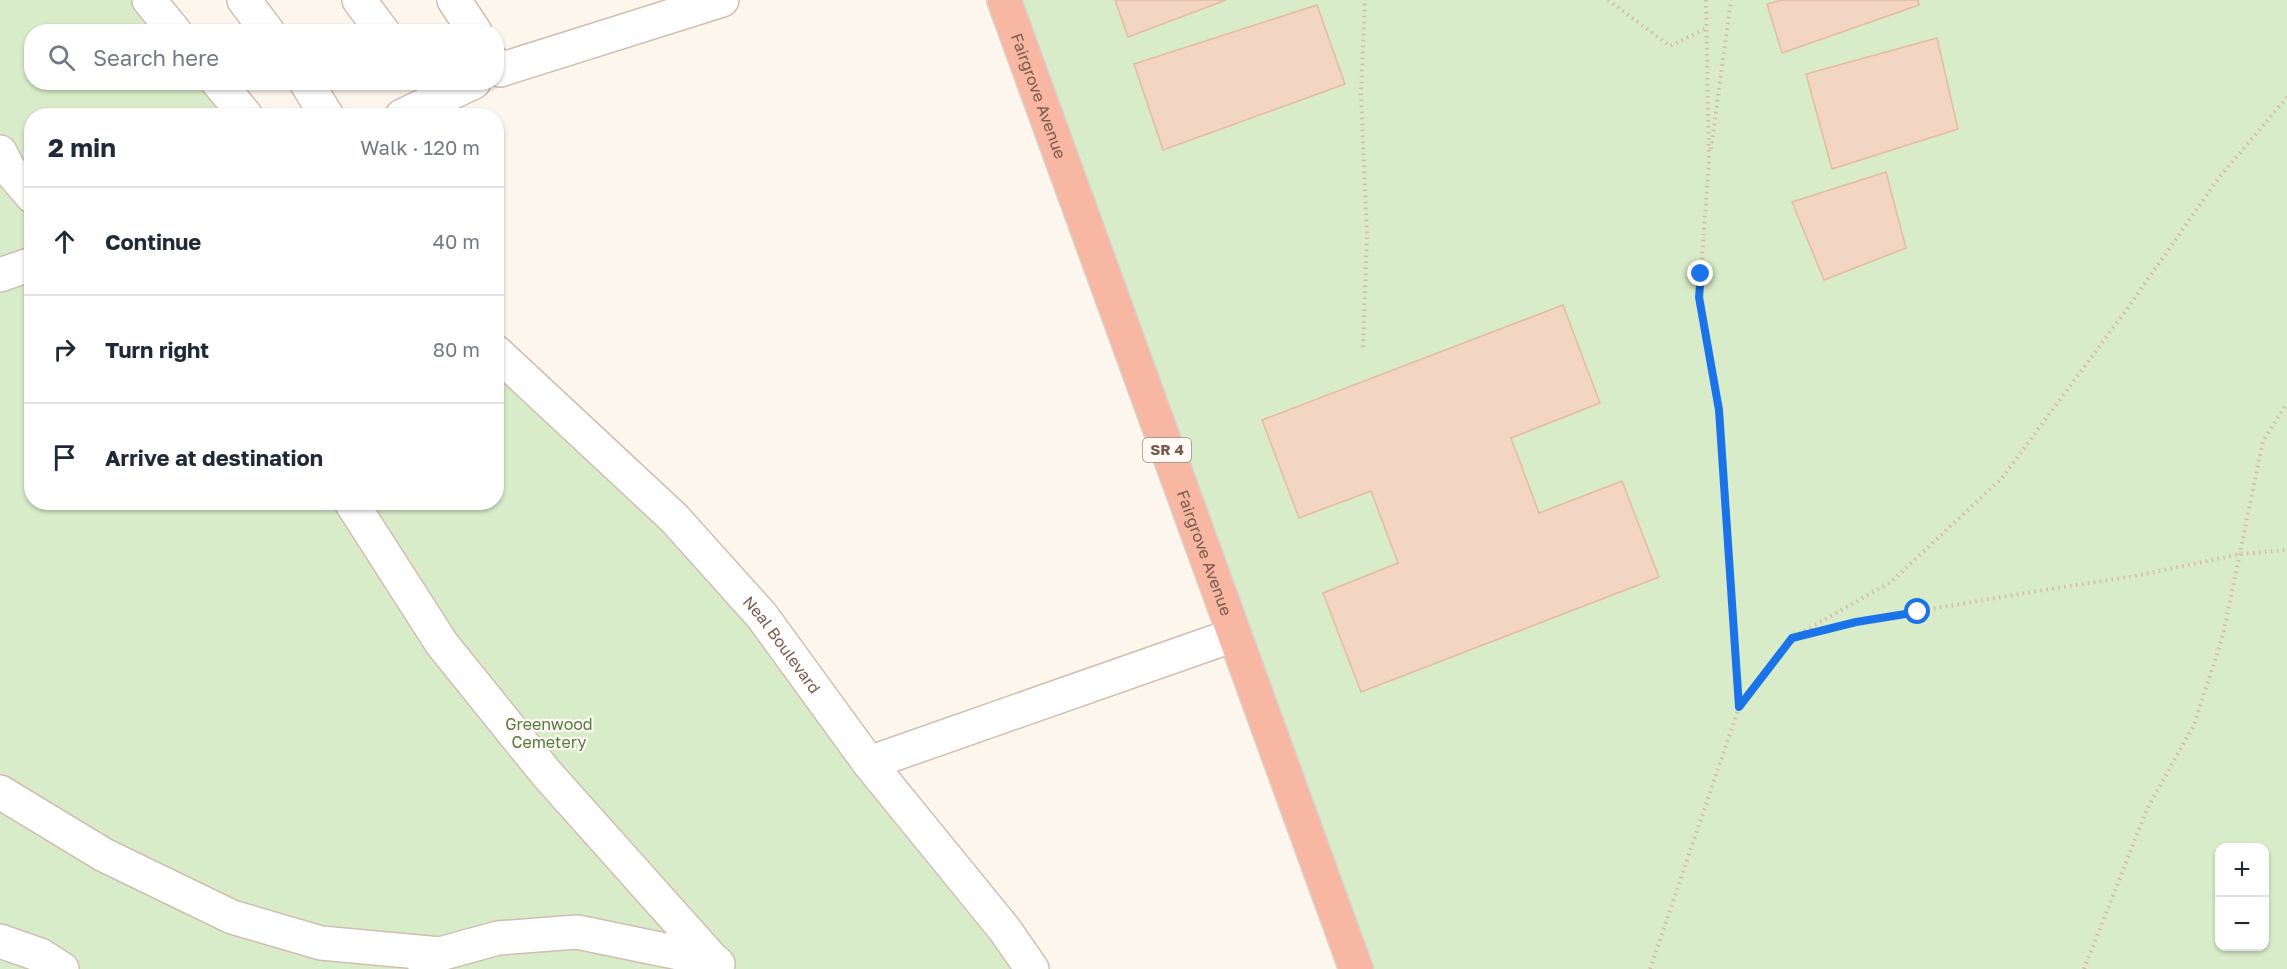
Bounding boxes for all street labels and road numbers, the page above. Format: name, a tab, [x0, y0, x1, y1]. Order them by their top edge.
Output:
street label: Fairgrove Avenue	[1007, 30, 1071, 161]
road number: SR 4	[1143, 438, 1191, 462]
street label: Fairgrove Avenue	[1173, 487, 1237, 618]
street label: Neal Boulevard	[739, 592, 825, 697]

